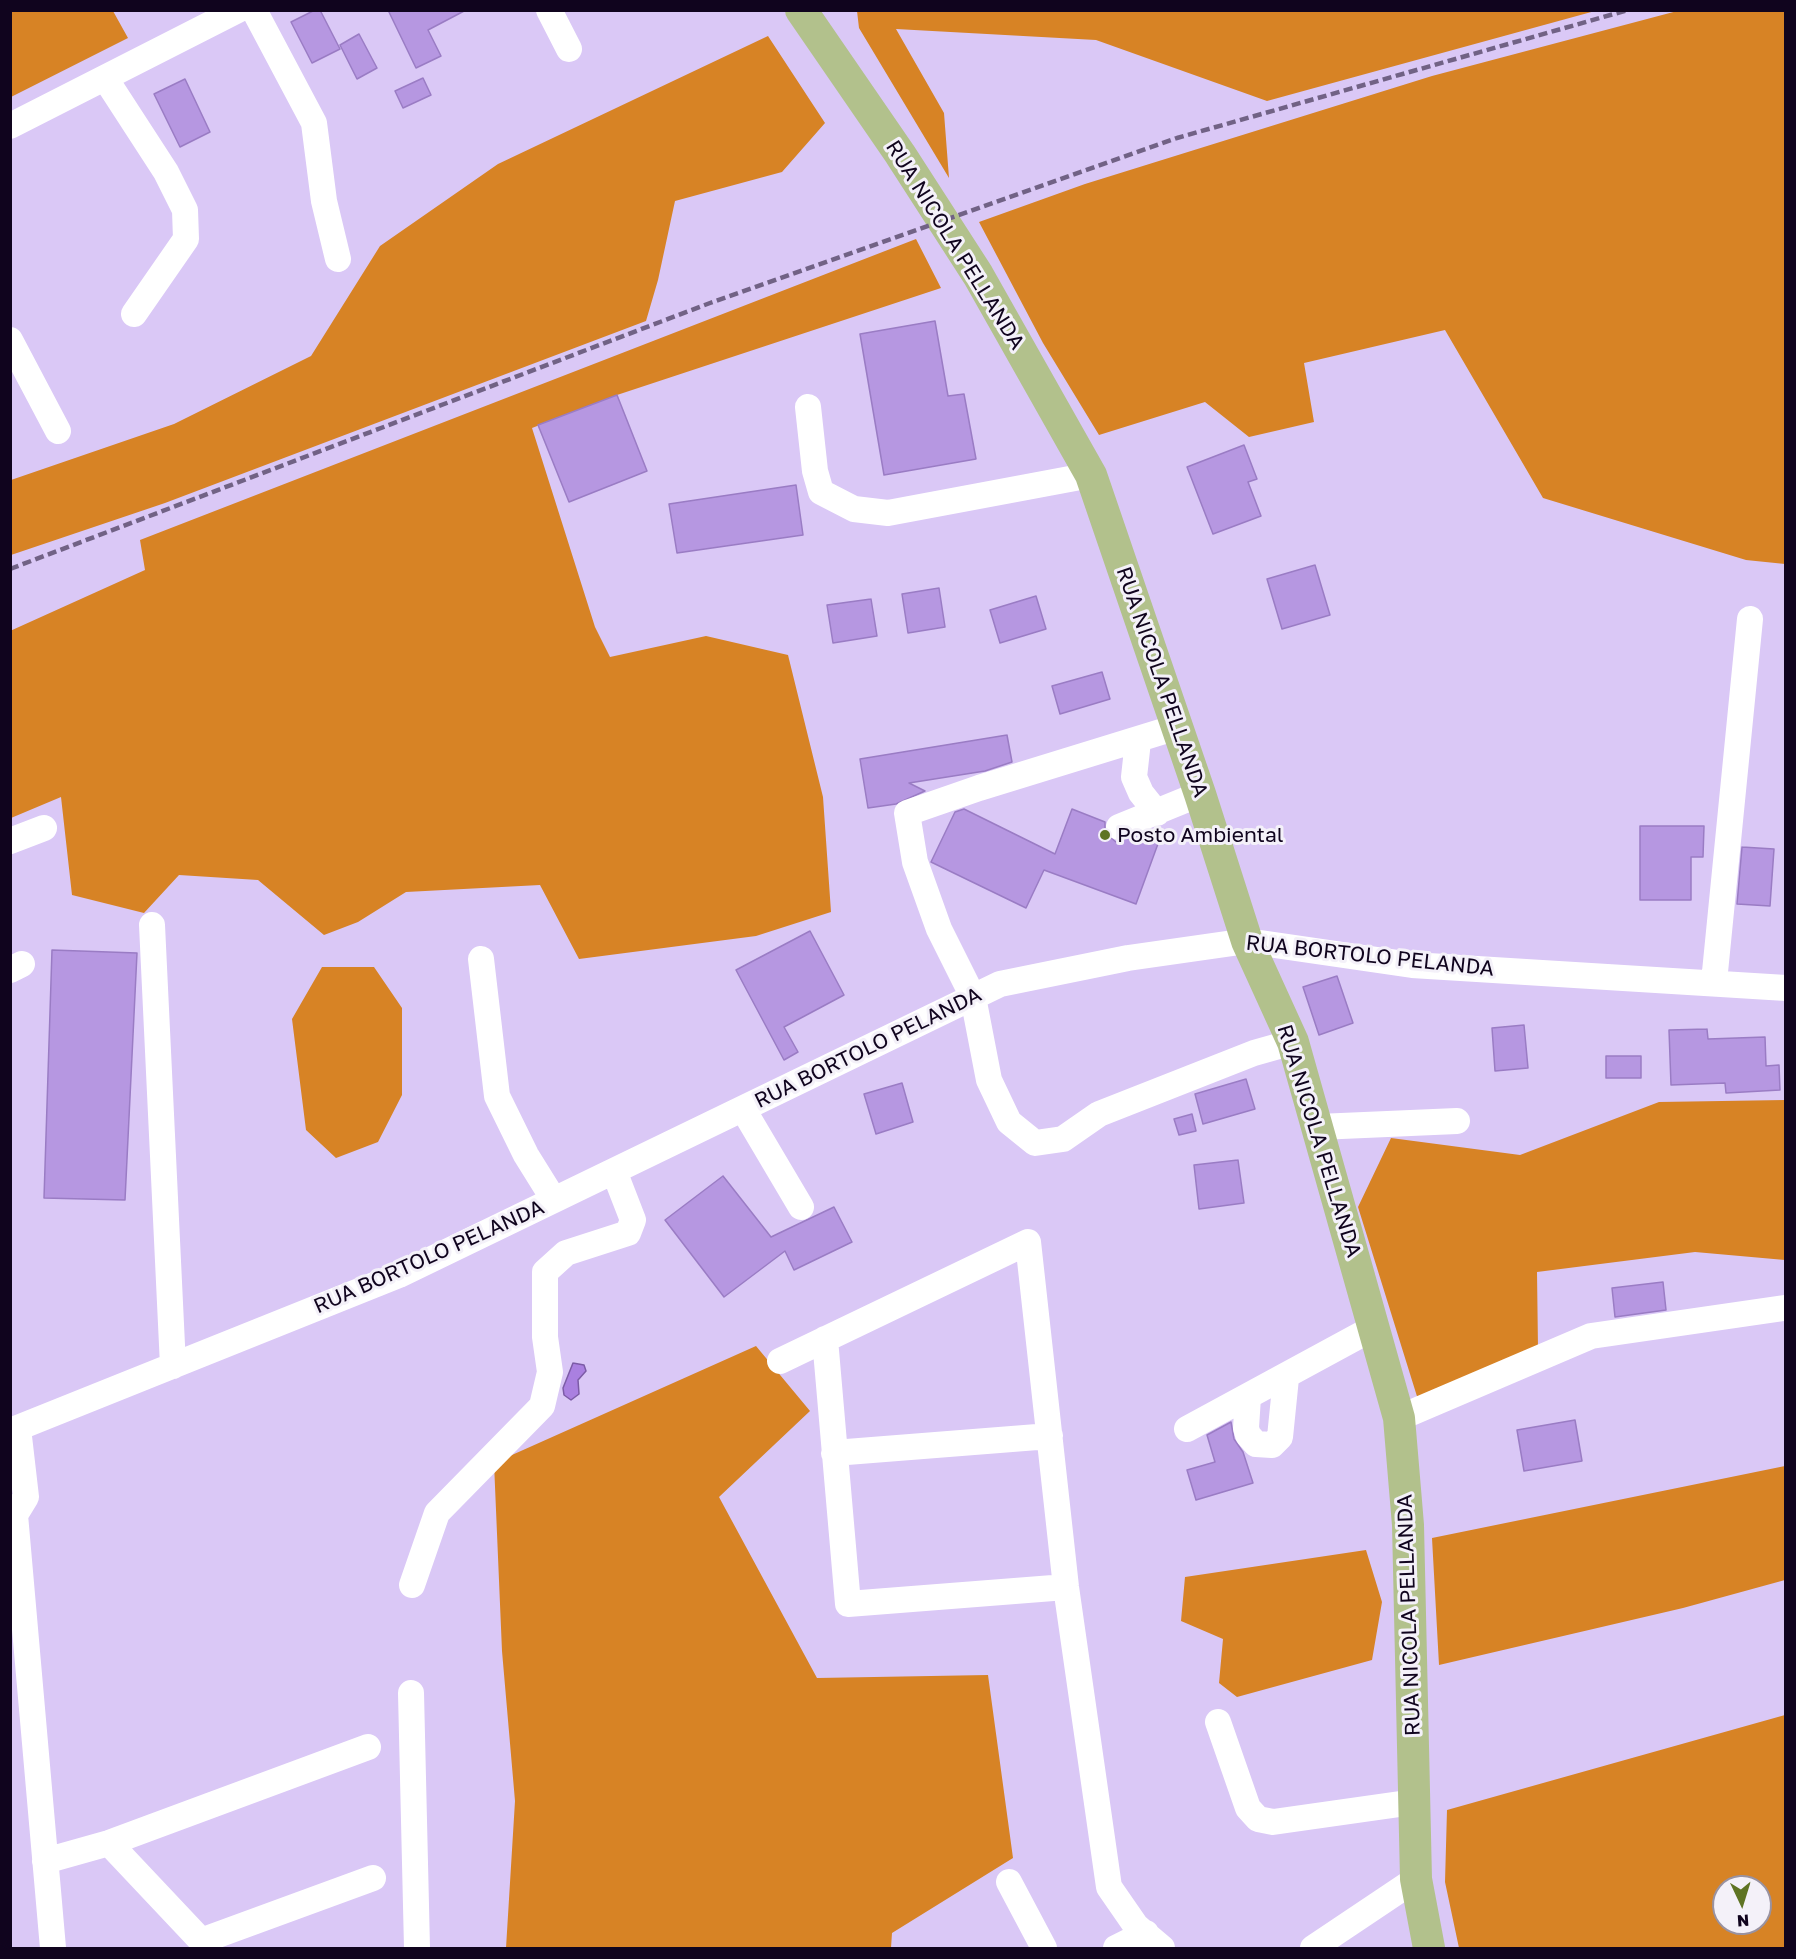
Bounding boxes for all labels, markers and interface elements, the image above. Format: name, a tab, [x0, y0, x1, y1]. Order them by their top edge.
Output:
street label: RUA NICOLA PELLANDA	[880, 136, 1030, 354]
street label: RUA NICOLA PELLANDA	[1111, 564, 1213, 800]
place label: Posto Ambiental	[1117, 822, 1284, 848]
marker: Posto Ambiental	[1098, 828, 1112, 842]
street label: RUA BORTOLO PELANDA	[1245, 930, 1495, 982]
street label: RUA BORTOLO PELANDA	[750, 982, 986, 1114]
street label: RUA NICOLA PELLANDA	[1272, 1022, 1366, 1260]
street label: RUA BORTOLO PELANDA	[310, 1195, 548, 1319]
street label: RUA NICOLA PELLANDA	[1392, 1494, 1426, 1736]
north arrow	[1712, 1875, 1772, 1935]
text: N	[1736, 1911, 1750, 1931]

